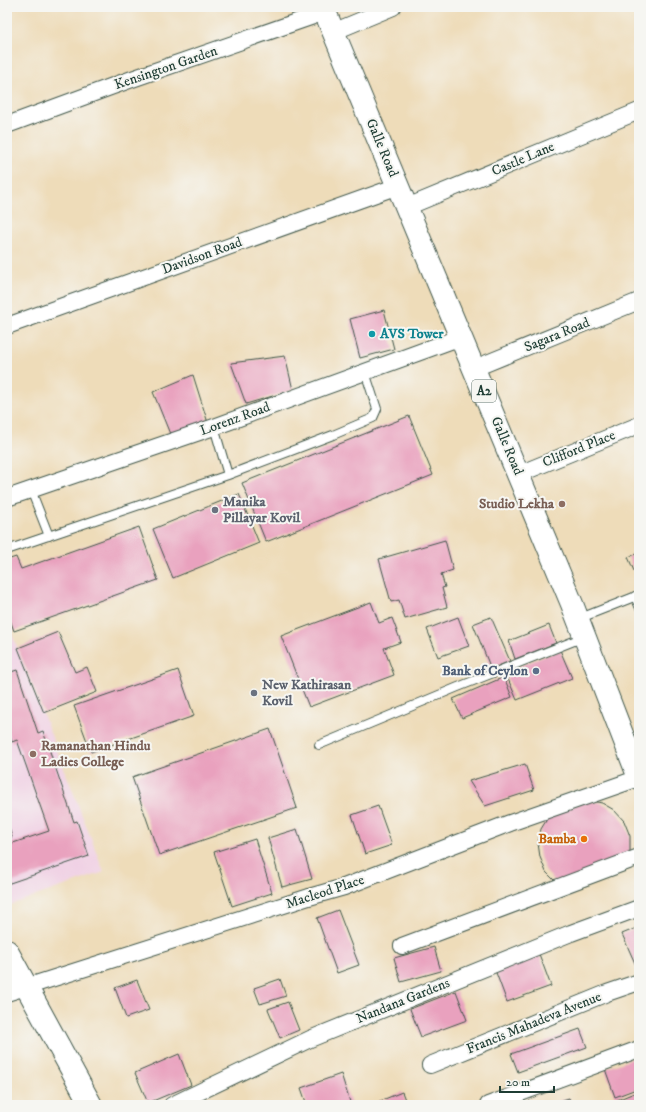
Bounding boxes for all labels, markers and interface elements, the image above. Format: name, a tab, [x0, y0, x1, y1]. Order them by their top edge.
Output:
street label: Kensington Garden	[112, 42, 221, 94]
street label: Galle Road	[362, 116, 402, 180]
street label: Castle Lane	[489, 138, 557, 180]
street label: Davidson Road	[160, 233, 245, 279]
street label: Sagara Road	[522, 314, 592, 356]
place label: AVS Tower	[379, 325, 444, 343]
marker: AVS Tower	[367, 329, 377, 339]
road number: A2	[472, 380, 496, 402]
street label: Lorenz Road	[198, 398, 272, 440]
street label: Galle Road	[487, 414, 527, 478]
street label: Clifford Place	[540, 426, 618, 472]
place label: Manika Pillayar Kovil	[223, 493, 301, 527]
place label: Studio Lekha	[479, 495, 555, 513]
marker: Studio Lekha	[557, 499, 567, 509]
marker: Manika Pillayar Kovil	[210, 505, 220, 515]
place label: Bank of Ceylon	[442, 662, 529, 680]
marker: Bank of Ceylon	[531, 666, 541, 676]
place label: New Kathirasan Kovil	[262, 676, 352, 710]
marker: New Kathirasan Kovil	[249, 688, 259, 698]
place label: Ramanathan Hindu Ladies College	[41, 737, 151, 771]
marker: Ramanathan Hindu Ladies College	[28, 749, 38, 759]
place label: Bamba	[538, 830, 577, 848]
marker: Bamba	[579, 834, 589, 844]
street label: Macleod Place	[283, 871, 367, 913]
street label: Nandana Gardens	[354, 974, 453, 1028]
street label: Francis Mahadeva Avenue	[464, 988, 604, 1058]
scale bar	[500, 1068, 554, 1094]
text: 20 m	[506, 1075, 530, 1090]

